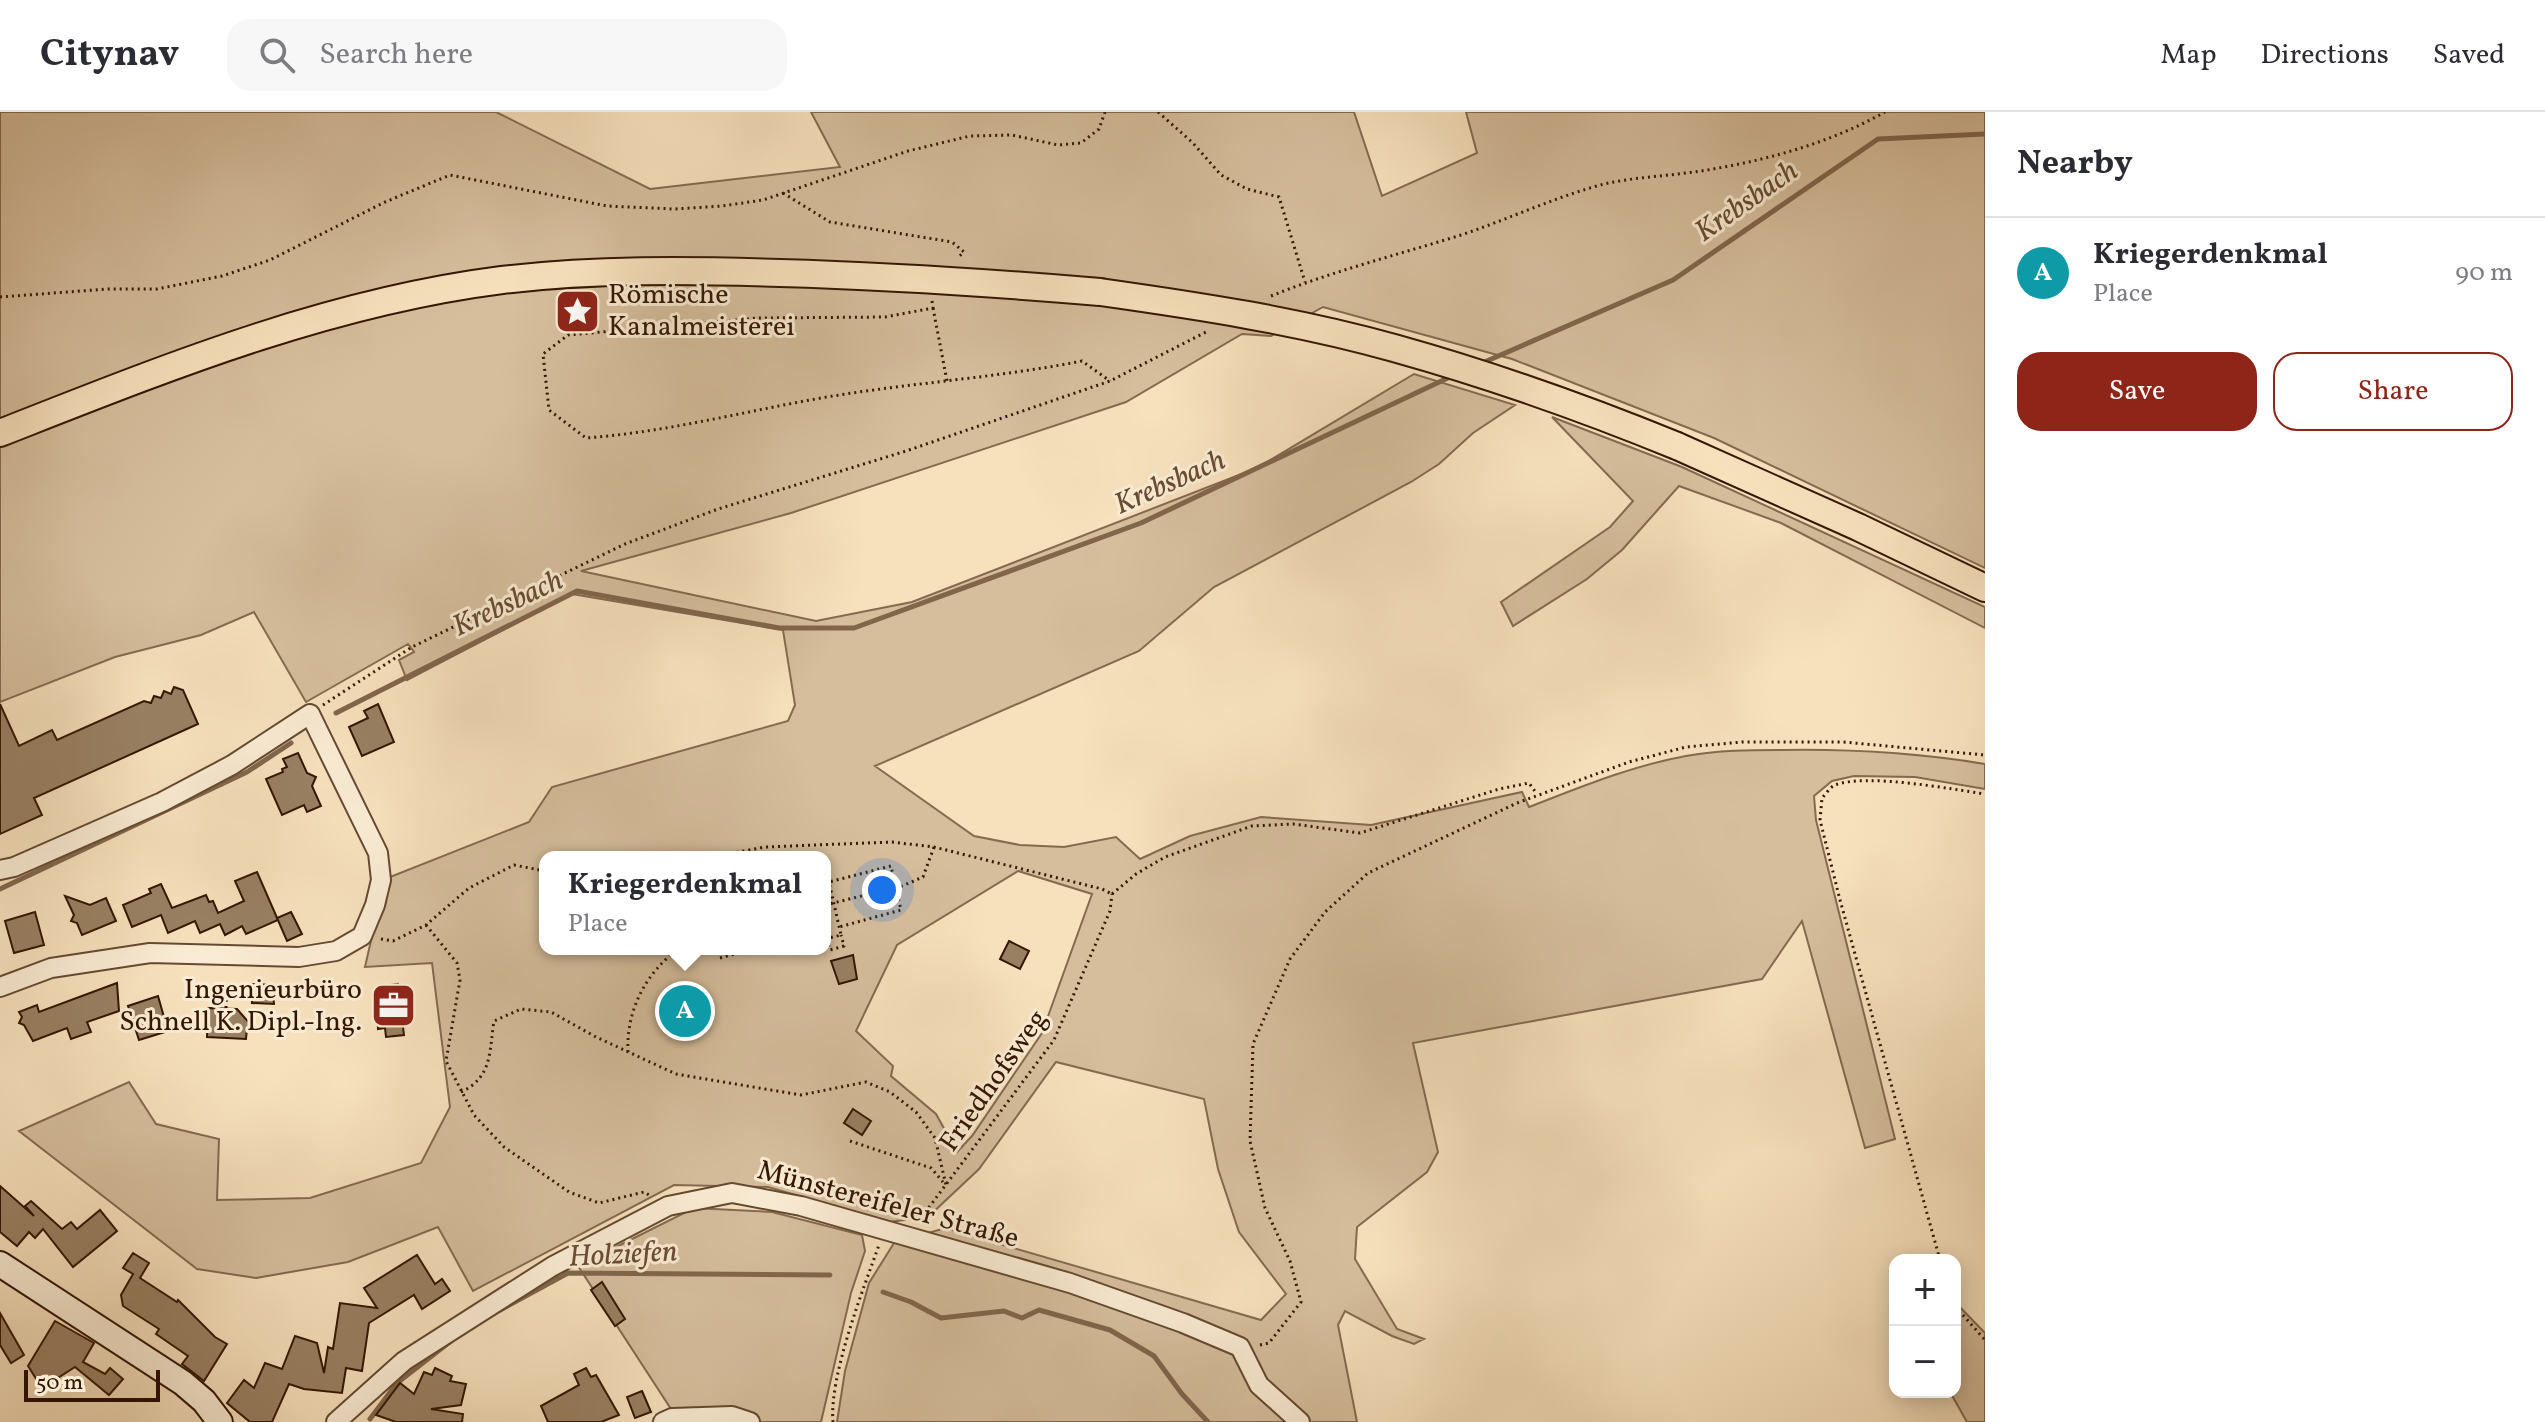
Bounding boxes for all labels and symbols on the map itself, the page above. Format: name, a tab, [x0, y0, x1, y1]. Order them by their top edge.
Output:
water label: Krebsbach	[1687, 151, 1807, 253]
place label: Römische Kanalmeisterei	[608, 276, 795, 347]
place icon: Römische Kanalmeisterei	[553, 287, 601, 335]
water label: Krebsbach	[1108, 440, 1232, 526]
water label: Krebsbach	[446, 560, 570, 648]
your location	[862, 870, 902, 910]
place label: Ingenieurbüro Schnell K. Dipl.-Ing.	[119, 971, 362, 1042]
pin: A	[659, 981, 711, 1041]
office icon: Ingenieurbüro Schnell K. Dipl.-Ing.	[369, 982, 417, 1030]
street label: Friedhofsweg	[931, 1002, 1057, 1160]
street label: Münstereifeler Straße	[753, 1151, 1023, 1259]
water label: Holziefen	[568, 1231, 678, 1279]
scale bar	[24, 1366, 160, 1402]

